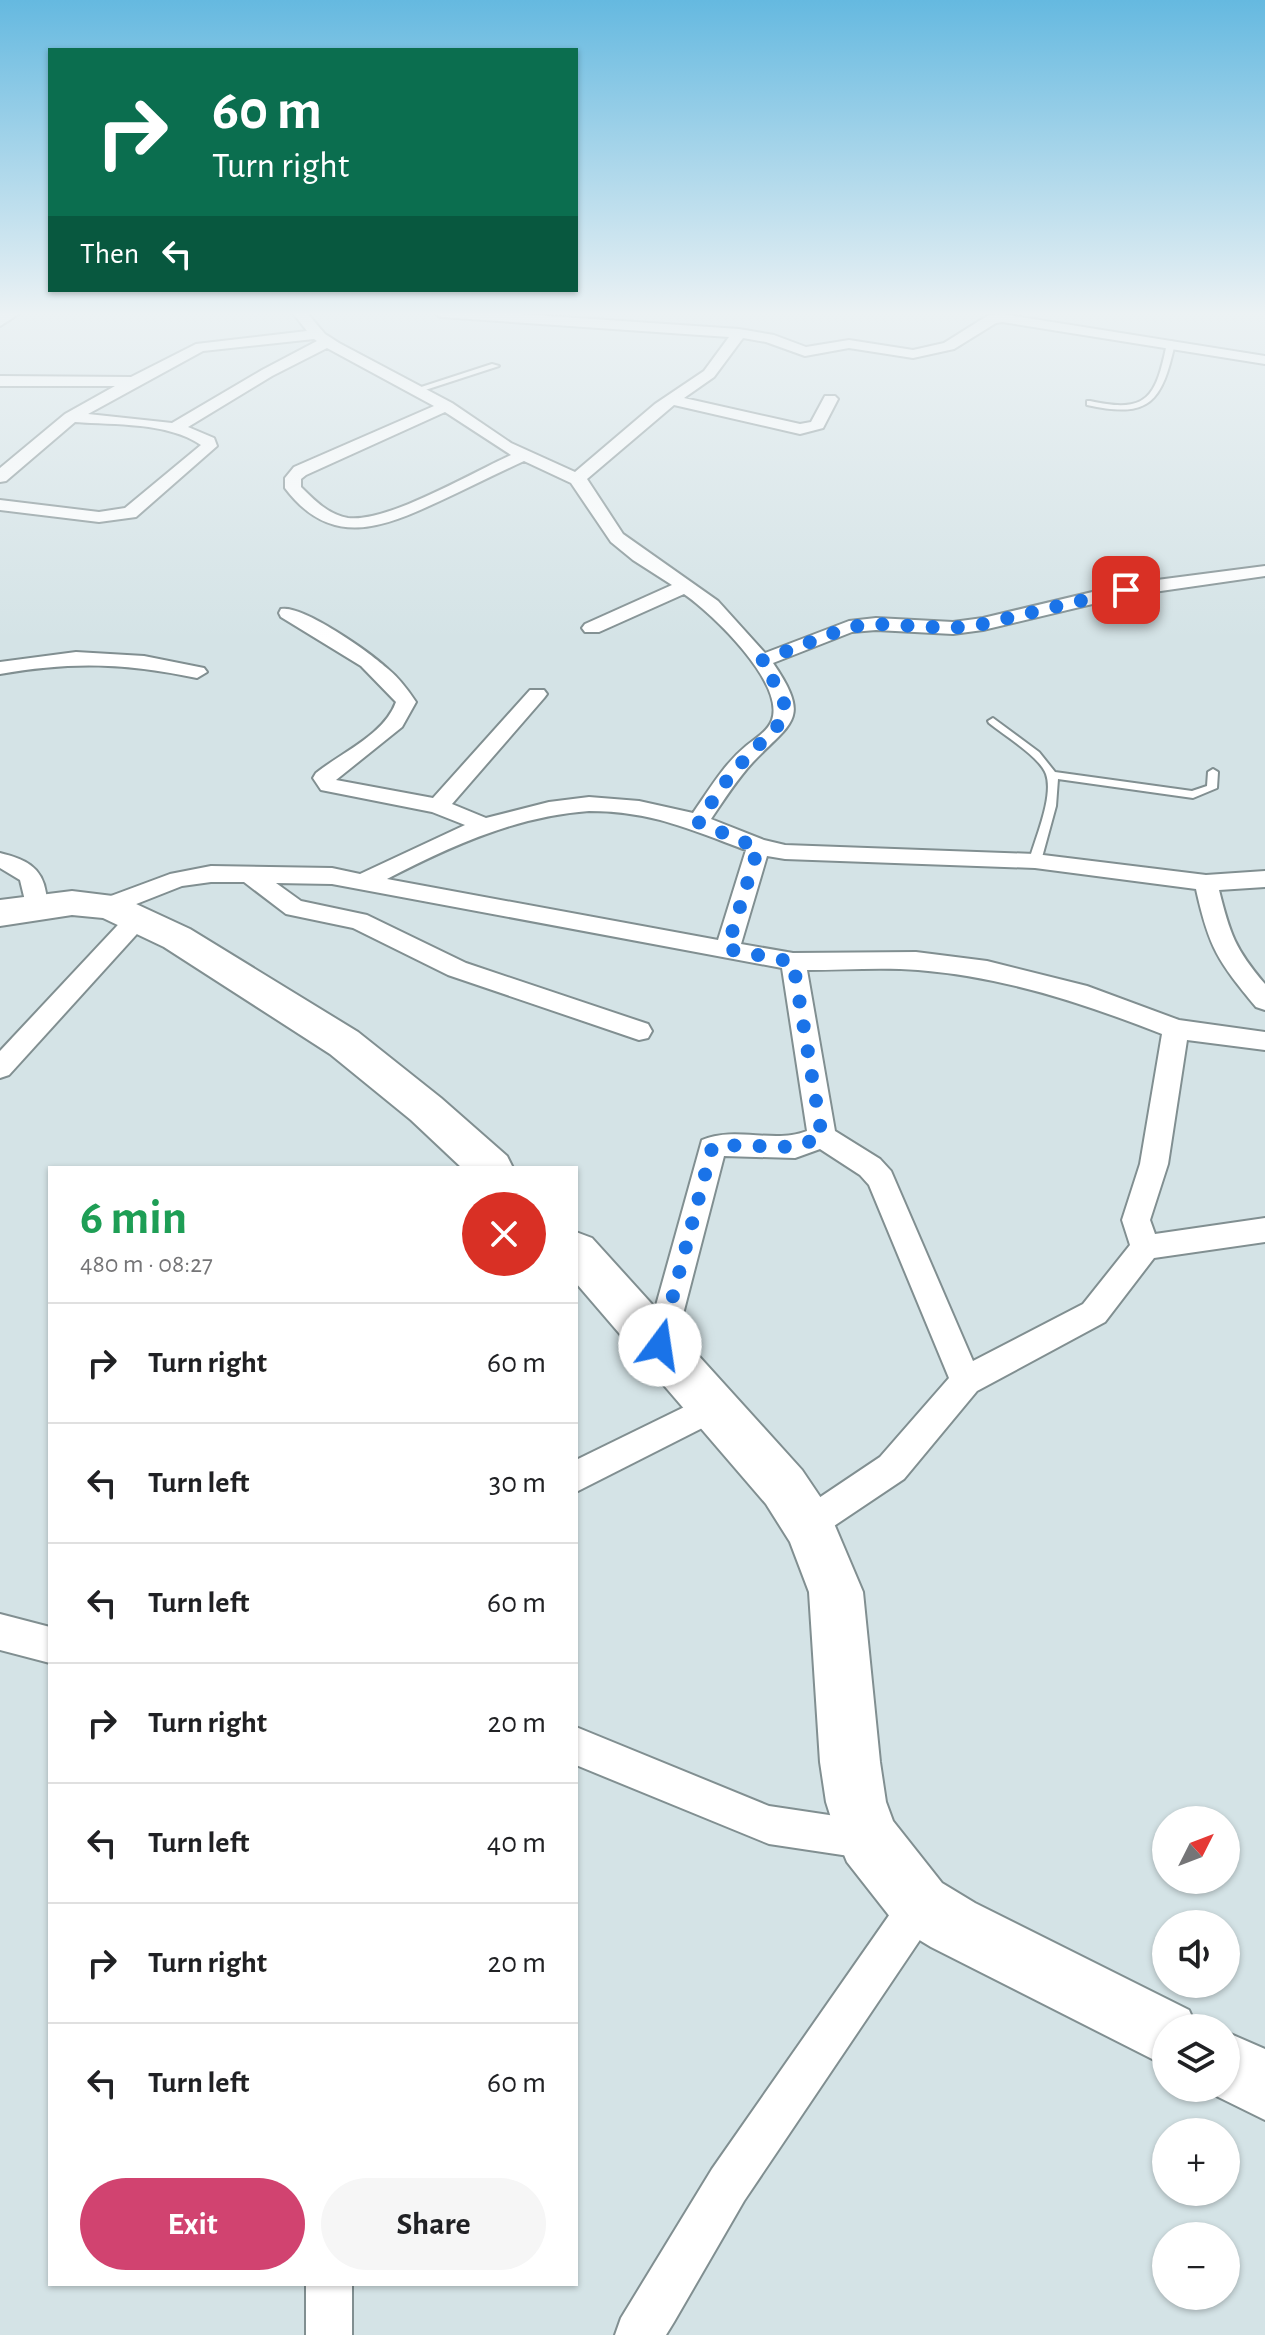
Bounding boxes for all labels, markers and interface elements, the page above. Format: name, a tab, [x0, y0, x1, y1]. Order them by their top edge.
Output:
icon: right	[80, 80, 184, 184]
text: 60 m	[212, 83, 322, 139]
text: Turn right	[212, 148, 349, 184]
icon: left	[155, 232, 199, 276]
text: Then	[80, 239, 139, 269]
pin	[1092, 556, 1160, 624]
icon: arrive	[1104, 568, 1148, 612]
button: close	[462, 1192, 546, 1276]
text: 6 min	[80, 1195, 187, 1243]
text: 480 m · 08:27	[80, 1251, 213, 1277]
position arrow	[618, 1303, 702, 1387]
icon: right	[80, 1341, 124, 1385]
text: Turn right	[148, 1348, 267, 1378]
text: 60 m	[487, 1348, 546, 1378]
icon: left	[80, 1461, 124, 1505]
text: Turn left	[148, 1468, 249, 1498]
text: 30 m	[489, 1468, 546, 1498]
icon: left	[80, 1581, 124, 1625]
text: Turn left	[148, 1588, 249, 1618]
text: 60 m	[487, 1588, 546, 1618]
icon: right	[80, 1701, 124, 1745]
text: Turn right	[148, 1708, 267, 1738]
text: 20 m	[488, 1708, 546, 1738]
north arrow	[1152, 1806, 1240, 1894]
map controls	[1152, 1806, 1240, 2310]
icon: left	[80, 1821, 124, 1865]
text: Turn left	[148, 1828, 249, 1858]
text: 40 m	[487, 1828, 546, 1858]
button: sound	[1152, 1910, 1240, 1998]
icon: right	[80, 1941, 124, 1985]
text: Turn right	[148, 1948, 267, 1978]
text: 20 m	[488, 1948, 546, 1978]
button: layers	[1152, 2014, 1240, 2102]
icon: left	[80, 2061, 124, 2105]
text: Turn left	[148, 2068, 249, 2098]
text: 60 m	[487, 2068, 546, 2098]
button: +	[1152, 2118, 1240, 2206]
button: Exit	[80, 2178, 305, 2270]
button: Share	[321, 2178, 546, 2270]
button: −	[1152, 2222, 1240, 2310]

